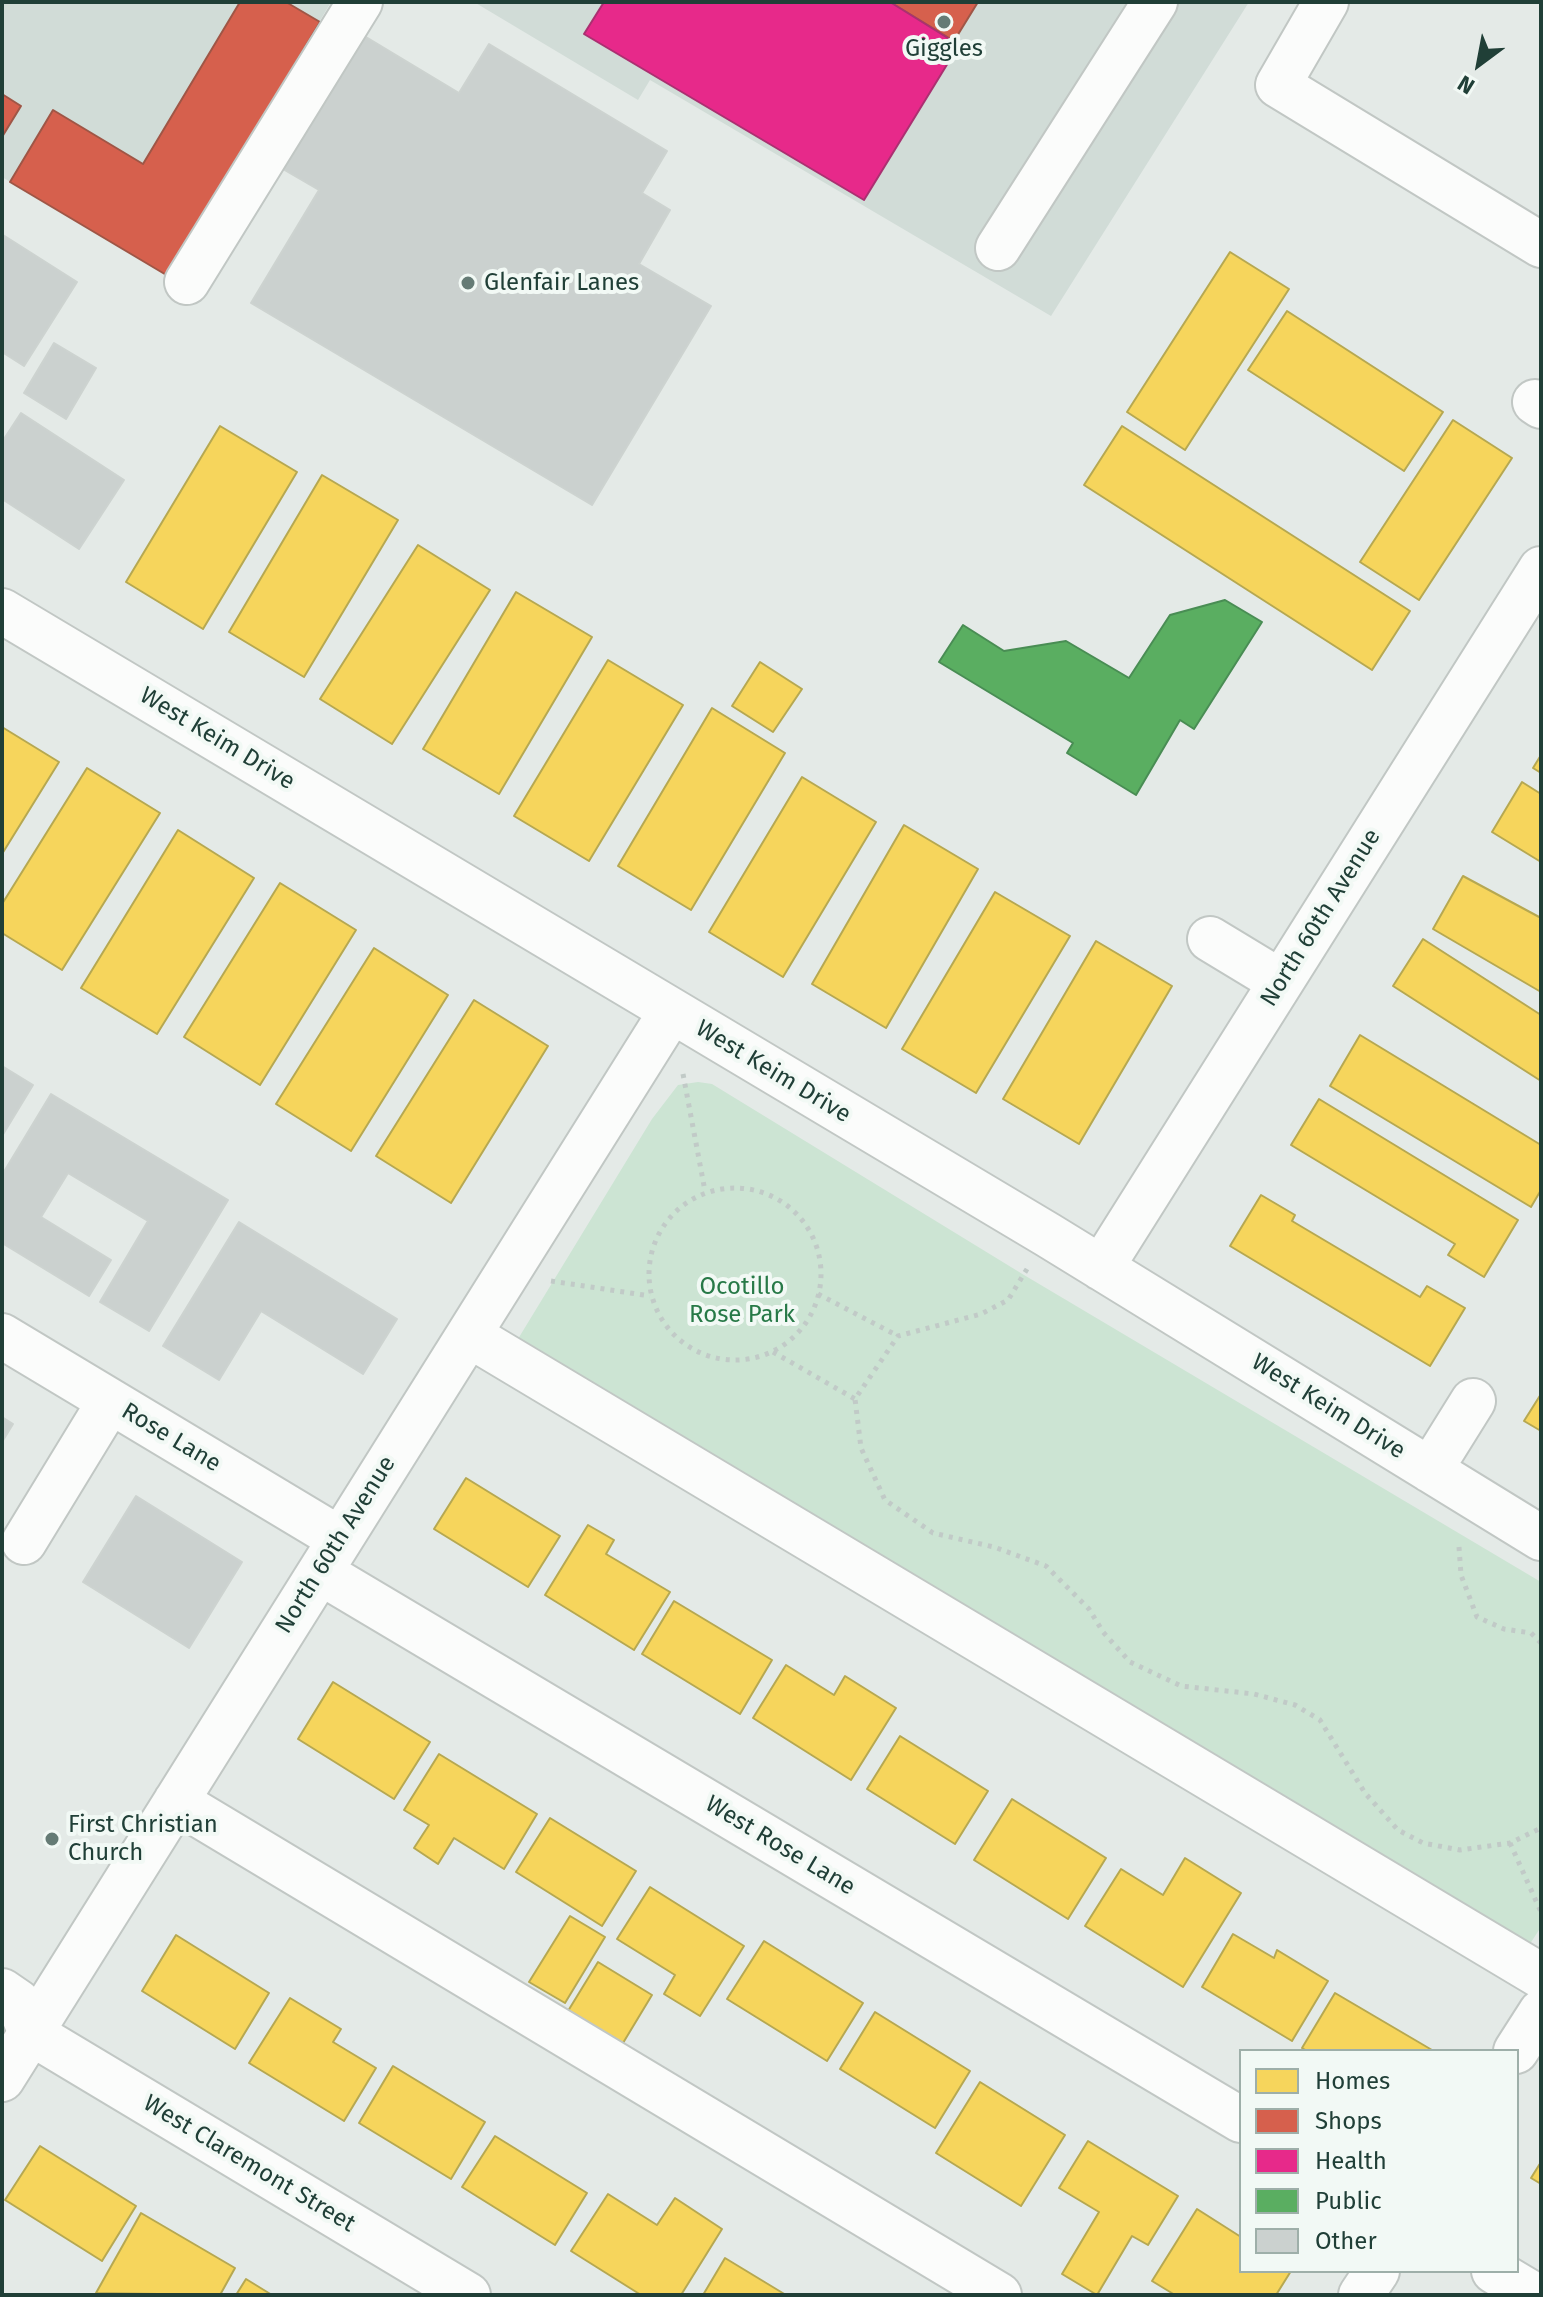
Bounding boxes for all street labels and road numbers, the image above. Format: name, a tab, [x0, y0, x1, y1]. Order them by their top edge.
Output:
street label: West Keim Drive	[134, 681, 300, 797]
street label: North 60th Avenue	[1255, 824, 1387, 1012]
street label: West Keim Drive	[690, 1014, 856, 1130]
street label: West Keim Drive	[1246, 1348, 1410, 1466]
street label: Rose Lane	[116, 1397, 226, 1479]
street label: North 60th Avenue	[270, 1451, 402, 1639]
street label: West Rose Lane	[700, 1790, 860, 1902]
street label: West Claremont Street	[138, 2089, 360, 2239]

